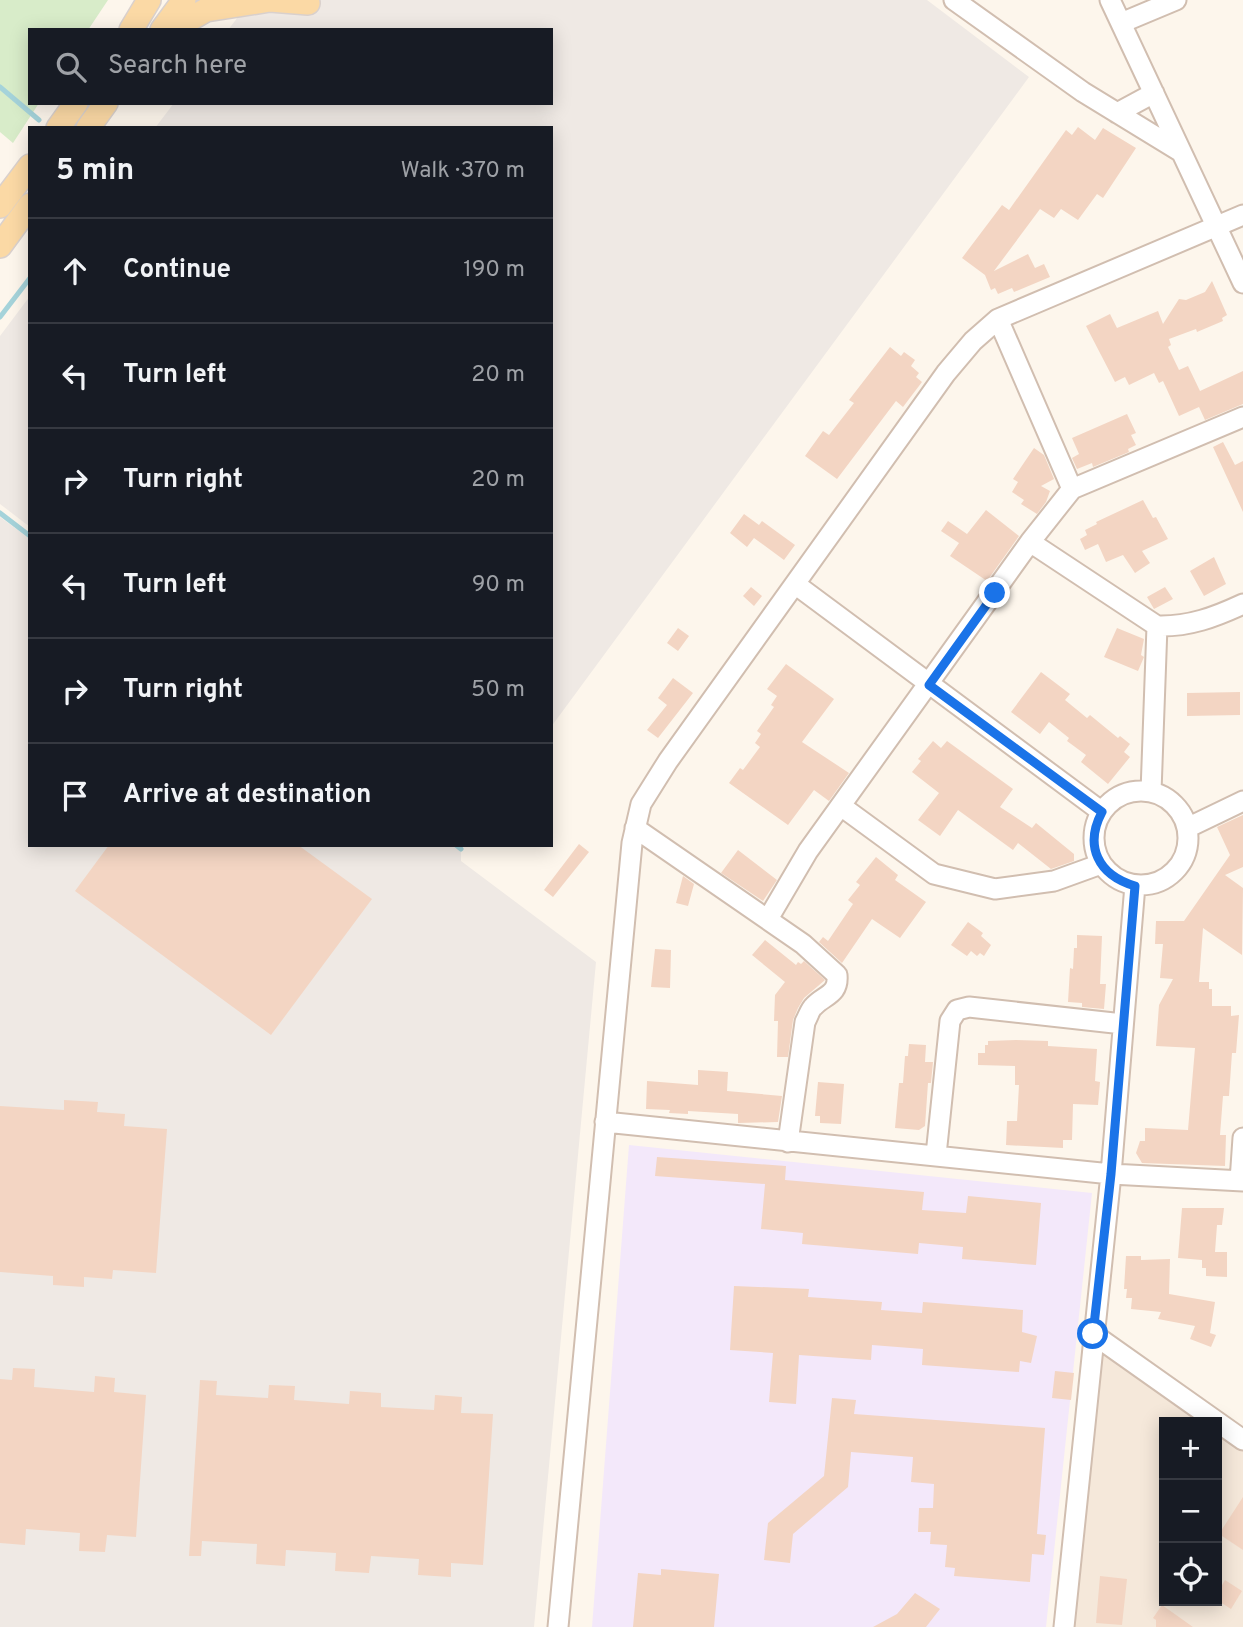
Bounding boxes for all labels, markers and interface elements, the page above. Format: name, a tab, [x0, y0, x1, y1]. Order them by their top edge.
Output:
search box	[28, 28, 553, 105]
icon: search	[52, 48, 90, 86]
text: Search here	[108, 50, 247, 83]
text: 5 min	[56, 153, 134, 190]
text: Walk · 370 m	[401, 157, 525, 186]
icon: ahead	[56, 252, 94, 290]
text: Continue	[123, 254, 231, 287]
text: 190 m	[463, 256, 525, 285]
icon: left	[56, 357, 94, 395]
text: Turn left	[123, 359, 227, 392]
text: 20 m	[471, 361, 525, 390]
icon: right	[56, 462, 94, 500]
text: Turn right	[123, 464, 243, 497]
text: 20 m	[471, 466, 525, 495]
icon: left	[56, 567, 94, 605]
text: Turn left	[123, 569, 227, 602]
text: 90 m	[472, 571, 525, 600]
route end	[979, 577, 1010, 608]
icon: right	[56, 672, 94, 710]
text: Turn right	[123, 674, 243, 707]
text: 50 m	[471, 676, 525, 705]
icon: arrive	[56, 777, 94, 815]
text: Arrive at destination	[123, 779, 371, 812]
route start	[1077, 1318, 1108, 1349]
map controls	[1159, 1417, 1222, 1606]
button: +	[1159, 1417, 1222, 1480]
button: −	[1159, 1480, 1222, 1543]
button: locate	[1159, 1543, 1222, 1606]

